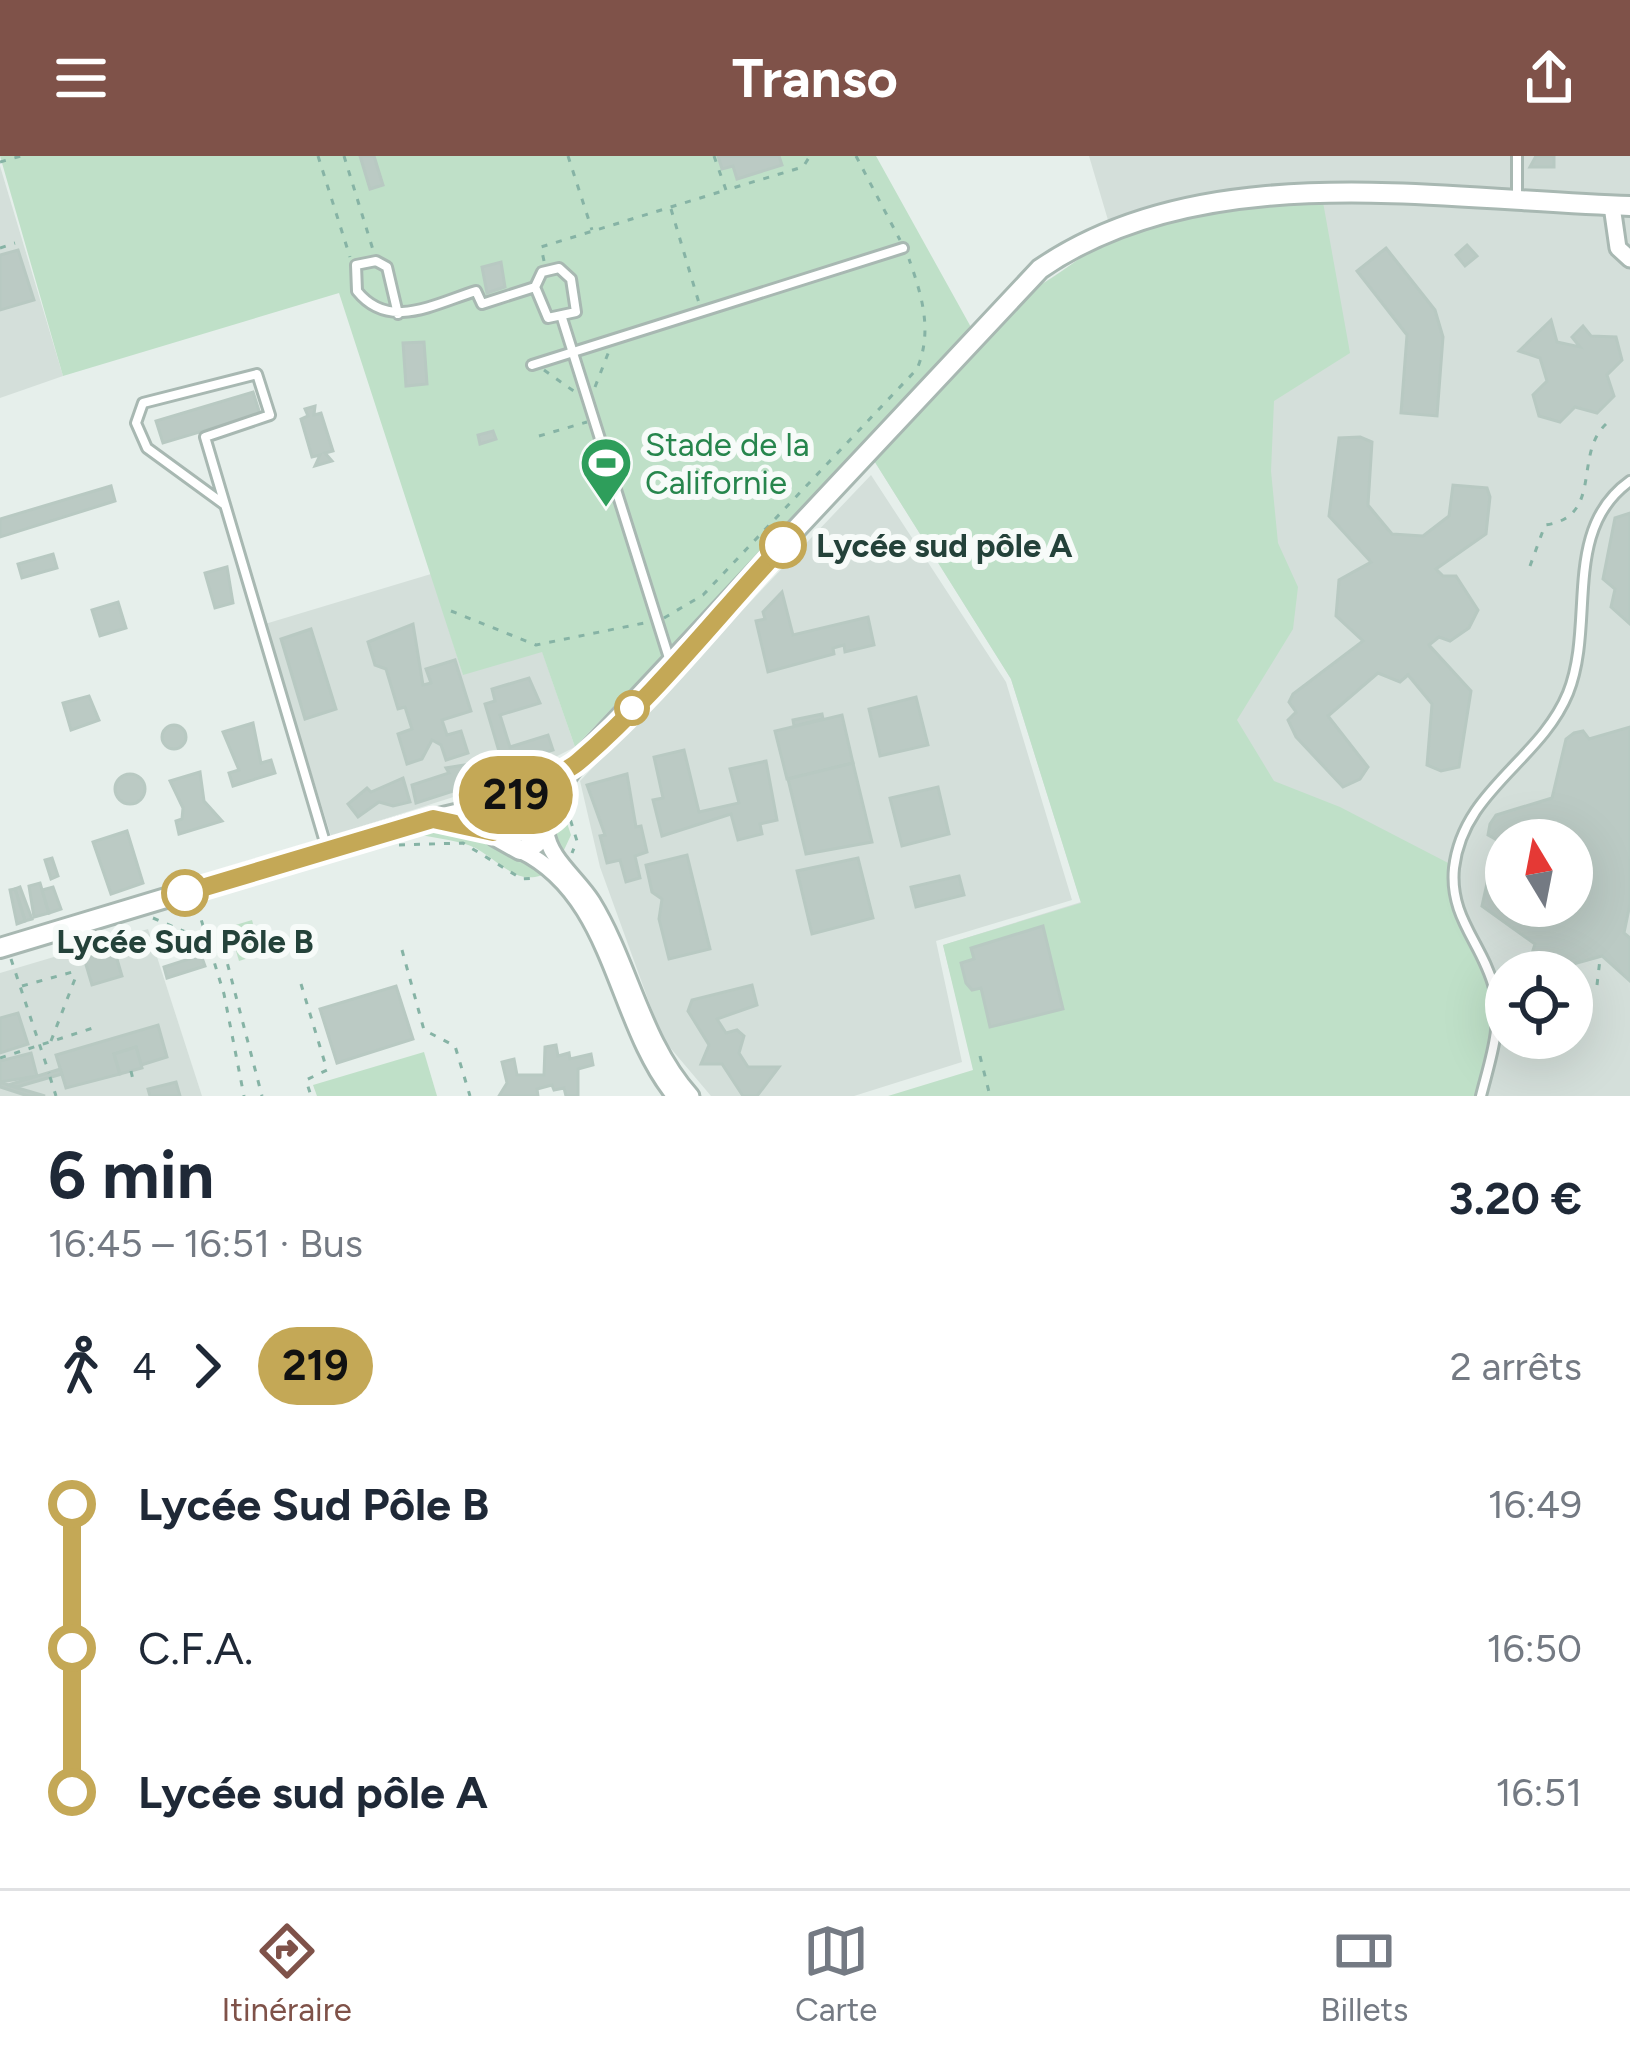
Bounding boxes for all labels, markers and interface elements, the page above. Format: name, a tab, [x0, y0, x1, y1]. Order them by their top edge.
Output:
icon: menu	[48, 45, 114, 111]
icon: share	[1516, 45, 1582, 111]
text: Transo	[732, 46, 898, 111]
place label: Stade de la Californie	[645, 425, 810, 502]
sports icon: Stade de la Californie	[578, 435, 634, 509]
marker: Lycée sud pôle A	[761, 523, 805, 567]
place label: Lycée sud pôle A	[816, 526, 1073, 565]
unlabelled marker	[616, 692, 648, 724]
line badge: 219	[447, 756, 585, 834]
text: 219	[483, 769, 549, 820]
north arrow	[1485, 819, 1593, 927]
map controls	[1485, 819, 1593, 1059]
marker: Lycée Sud Pôle B	[163, 871, 207, 915]
place label: Lycée Sud Pôle B	[56, 922, 314, 961]
button: locate	[1485, 951, 1593, 1059]
text: 6 min	[48, 1135, 214, 1215]
text: 3.20 €	[1449, 1171, 1582, 1225]
text: 16:45 – 16:51 · Bus	[48, 1220, 363, 1267]
icon: walk	[48, 1333, 114, 1399]
icon: forward	[174, 1333, 240, 1399]
text: 219	[282, 1340, 349, 1391]
text: 4	[132, 1343, 156, 1390]
text: 2 arrêts	[1450, 1343, 1582, 1390]
text: Lycée Sud Pôle B	[138, 1477, 489, 1531]
text: 16:49	[1488, 1481, 1582, 1528]
text: C.F.A.	[138, 1621, 253, 1675]
text: 16:50	[1487, 1625, 1582, 1672]
text: Lycée sud pôle A	[138, 1765, 488, 1819]
text: 16:51	[1495, 1769, 1582, 1816]
tab: Itinéraire	[222, 1918, 352, 2029]
tab: Carte	[795, 1918, 877, 2029]
tab: Billets	[1320, 1918, 1408, 2029]

